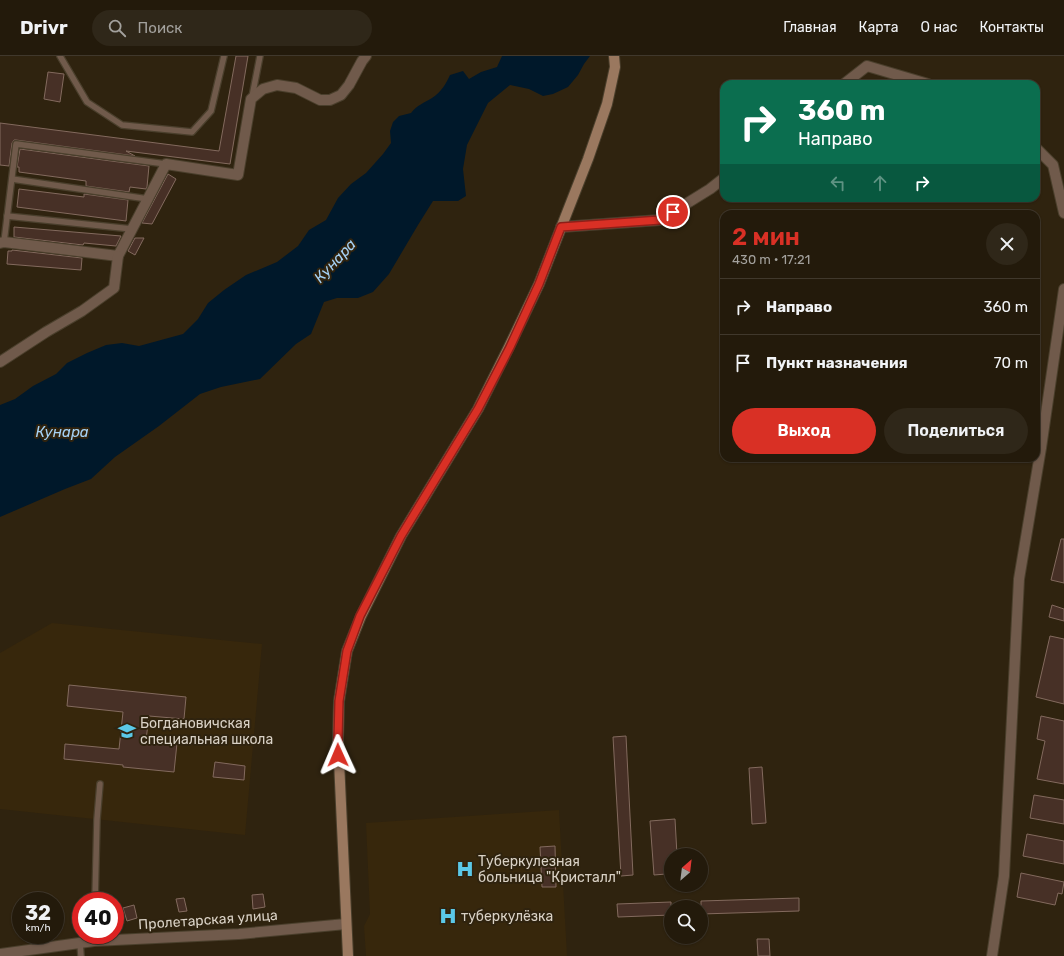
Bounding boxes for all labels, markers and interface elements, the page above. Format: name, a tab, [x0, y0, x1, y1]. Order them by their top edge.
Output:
search box	[92, 10, 372, 46]
text: Drivr	[20, 16, 68, 39]
icon: search	[106, 17, 128, 39]
text: Поиск	[138, 19, 182, 37]
text: Главная	[783, 19, 837, 36]
text: Карта	[859, 19, 899, 36]
text: О нас	[921, 19, 957, 36]
text: Контакты	[979, 19, 1044, 36]
text: 360 m	[798, 94, 885, 127]
icon: right	[732, 96, 784, 148]
text: Направо	[798, 128, 873, 150]
icon: left	[827, 172, 849, 194]
icon: ahead	[869, 172, 891, 194]
icon: right	[911, 172, 933, 194]
pin	[656, 195, 690, 229]
icon: arrive	[662, 201, 684, 223]
text: 2 мин	[732, 223, 800, 251]
button: close	[986, 223, 1028, 265]
water label: Кунара	[310, 235, 360, 287]
text: 430 m · 17:21	[732, 252, 810, 267]
icon: right	[732, 296, 754, 318]
text: Направо	[766, 298, 832, 316]
text: 360 m	[983, 298, 1028, 316]
icon: arrive	[732, 352, 754, 374]
text: Пункт назначения	[766, 354, 908, 372]
text: 70 m	[994, 354, 1028, 372]
button: Выход	[732, 408, 876, 454]
button: Поделиться	[884, 408, 1028, 454]
water label: Кунара	[35, 423, 89, 441]
place label: Богдановичская специальная школа	[140, 715, 273, 748]
school or university icon: Богдановичская специальная школа	[117, 721, 137, 741]
position arrow	[317, 734, 359, 776]
north arrow	[664, 848, 708, 892]
map controls	[664, 848, 708, 944]
place label: Туберкулезная больница "Кристалл"	[478, 853, 621, 886]
hospital icon: Туберкулезная больница "Кристалл"	[455, 859, 475, 879]
speed limit sign: 40	[72, 892, 124, 944]
button: search	[664, 900, 708, 944]
text: 32	[25, 901, 51, 925]
hospital icon: туберкулёзка	[438, 906, 458, 926]
street label: Пролетарская улица	[138, 907, 278, 933]
place label: туберкулёзка	[461, 908, 553, 925]
text: km/h	[26, 922, 50, 934]

